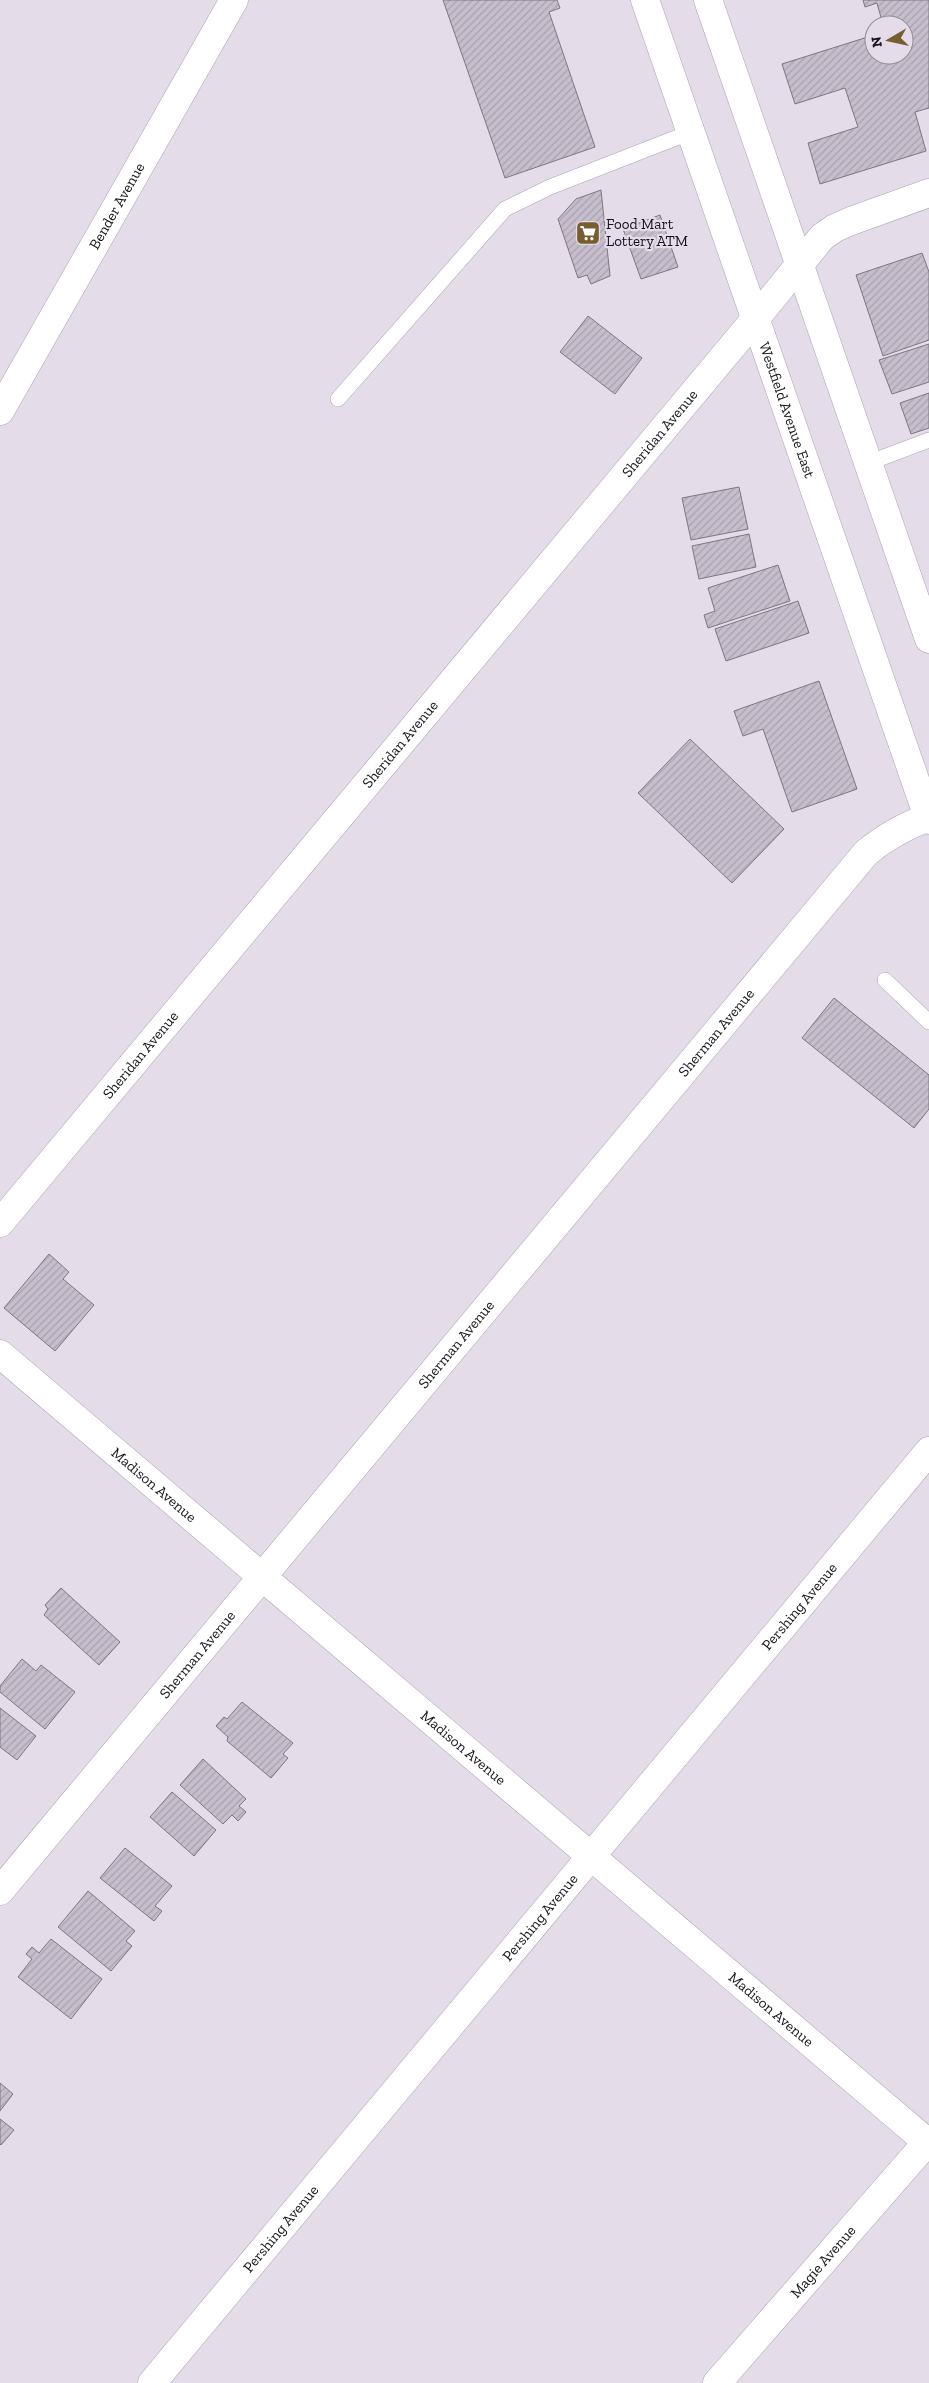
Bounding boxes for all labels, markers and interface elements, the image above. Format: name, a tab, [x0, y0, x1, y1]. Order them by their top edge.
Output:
north arrow	[864, 15, 914, 65]
text: N	[867, 35, 886, 49]
street label: Bender Avenue	[85, 159, 148, 252]
place label: Food Mart Lottery ATM	[606, 215, 688, 250]
supermarket icon: Food Mart Lottery ATM	[575, 220, 601, 246]
street label: Westfield Avenue East	[755, 340, 819, 481]
street label: Sheridan Avenue	[618, 386, 701, 481]
street label: Sheridan Avenue	[358, 697, 442, 792]
street label: Sherman Avenue	[674, 985, 758, 1080]
street label: Sheridan Avenue	[99, 1007, 182, 1102]
street label: Sherman Avenue	[414, 1297, 498, 1392]
street label: Madison Avenue	[108, 1444, 200, 1526]
street label: Pershing Avenue	[758, 1559, 841, 1654]
street label: Sherman Avenue	[155, 1607, 239, 1702]
street label: Madison Avenue	[417, 1706, 510, 1789]
street label: Pershing Avenue	[498, 1870, 582, 1965]
street label: Madison Avenue	[725, 1968, 817, 2051]
street label: Pershing Avenue	[239, 2181, 322, 2276]
street label: Magie Avenue	[786, 2222, 859, 2302]

